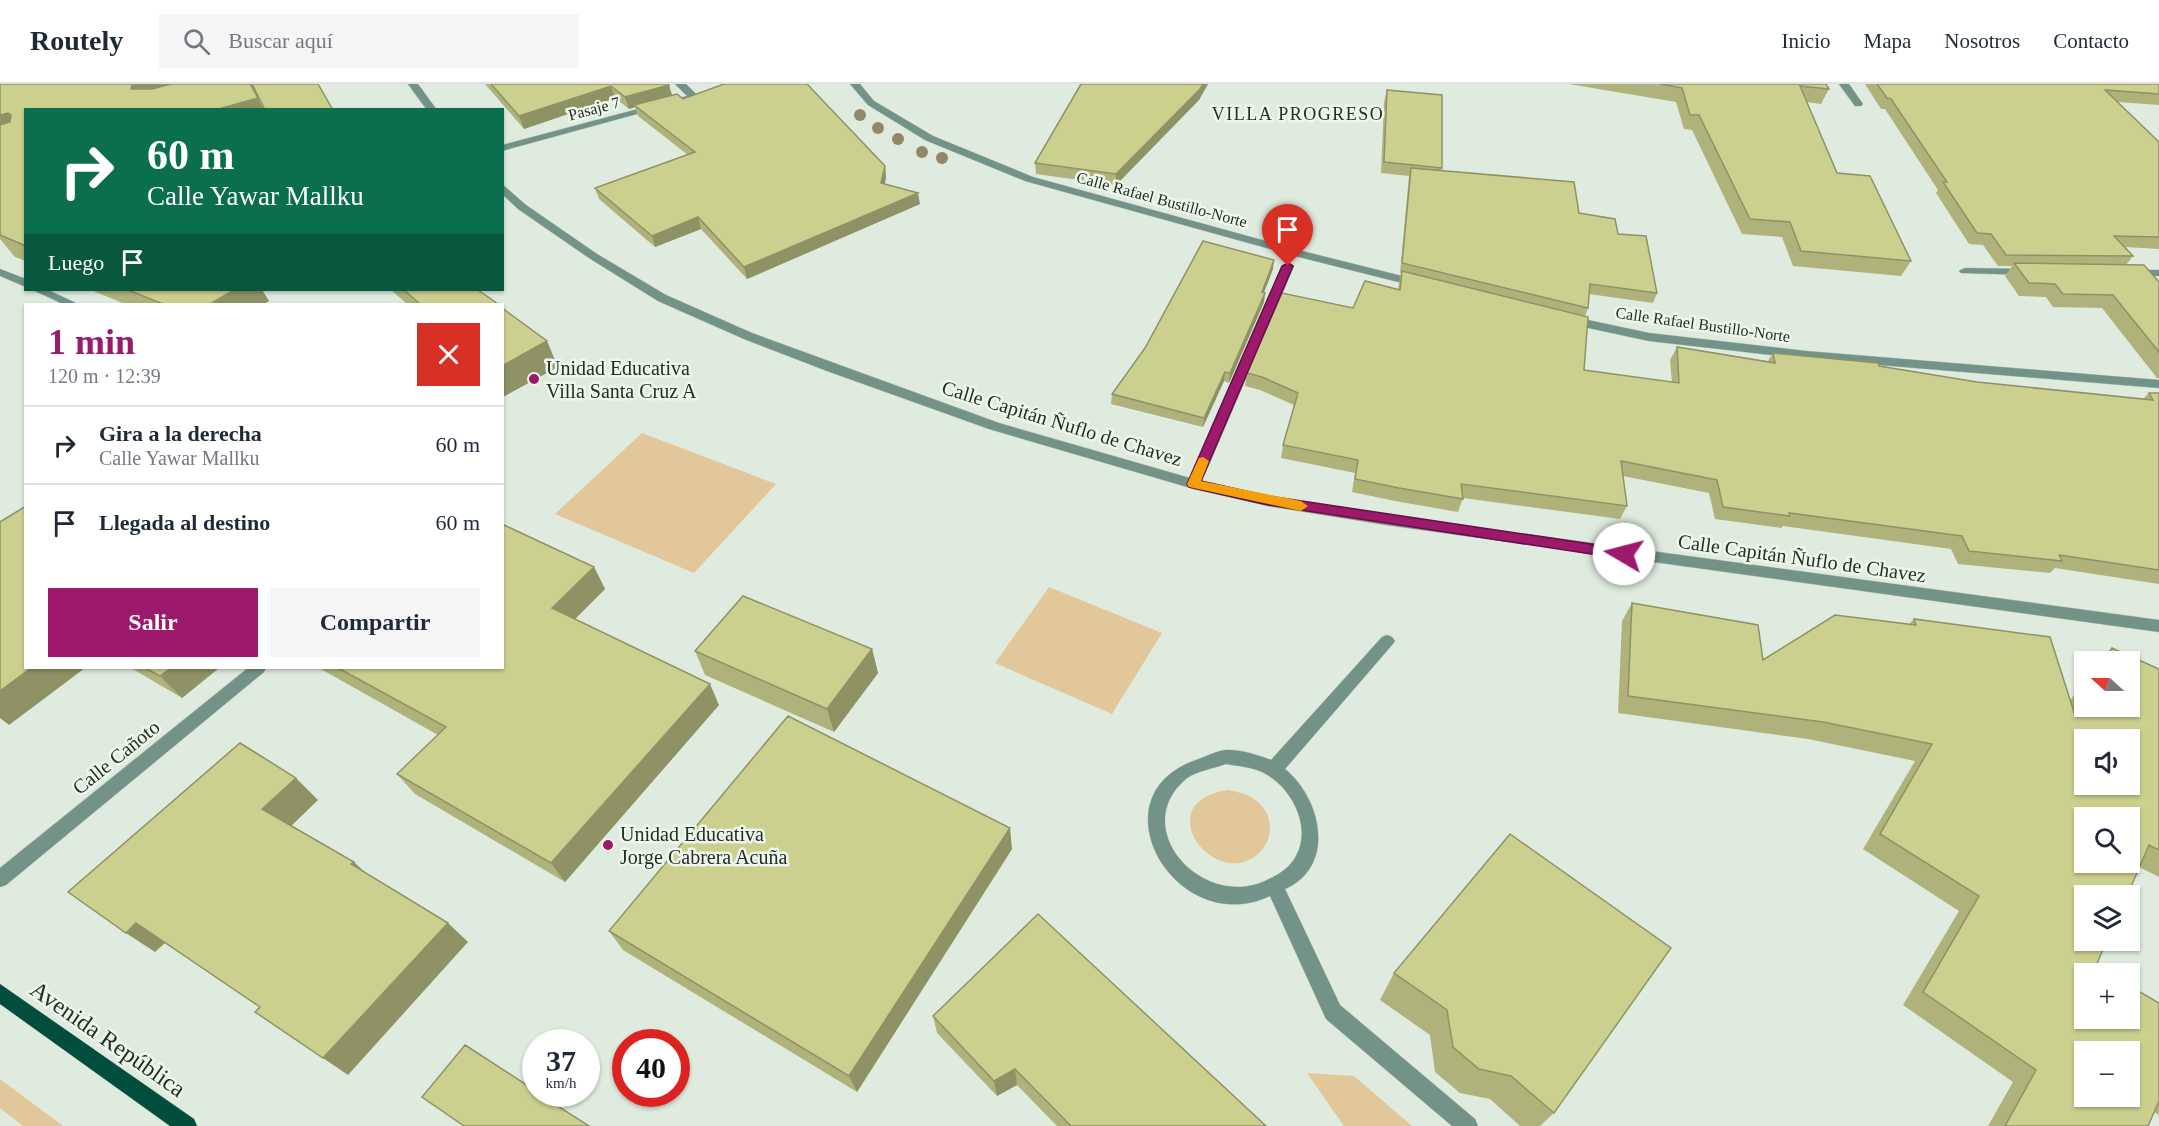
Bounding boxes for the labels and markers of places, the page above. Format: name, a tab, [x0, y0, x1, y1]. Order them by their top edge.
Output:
pin	[1262, 204, 1313, 266]
place label: Unidad Educativa Villa Santa Cruz A	[546, 357, 697, 402]
marker: Unidad Educativa Villa Santa Cruz A	[527, 372, 541, 386]
place label: Unidad Educativa Jorge Cabrera Acuña	[620, 823, 787, 869]
marker: Unidad Educativa Jorge Cabrera Acuña	[601, 838, 615, 852]

